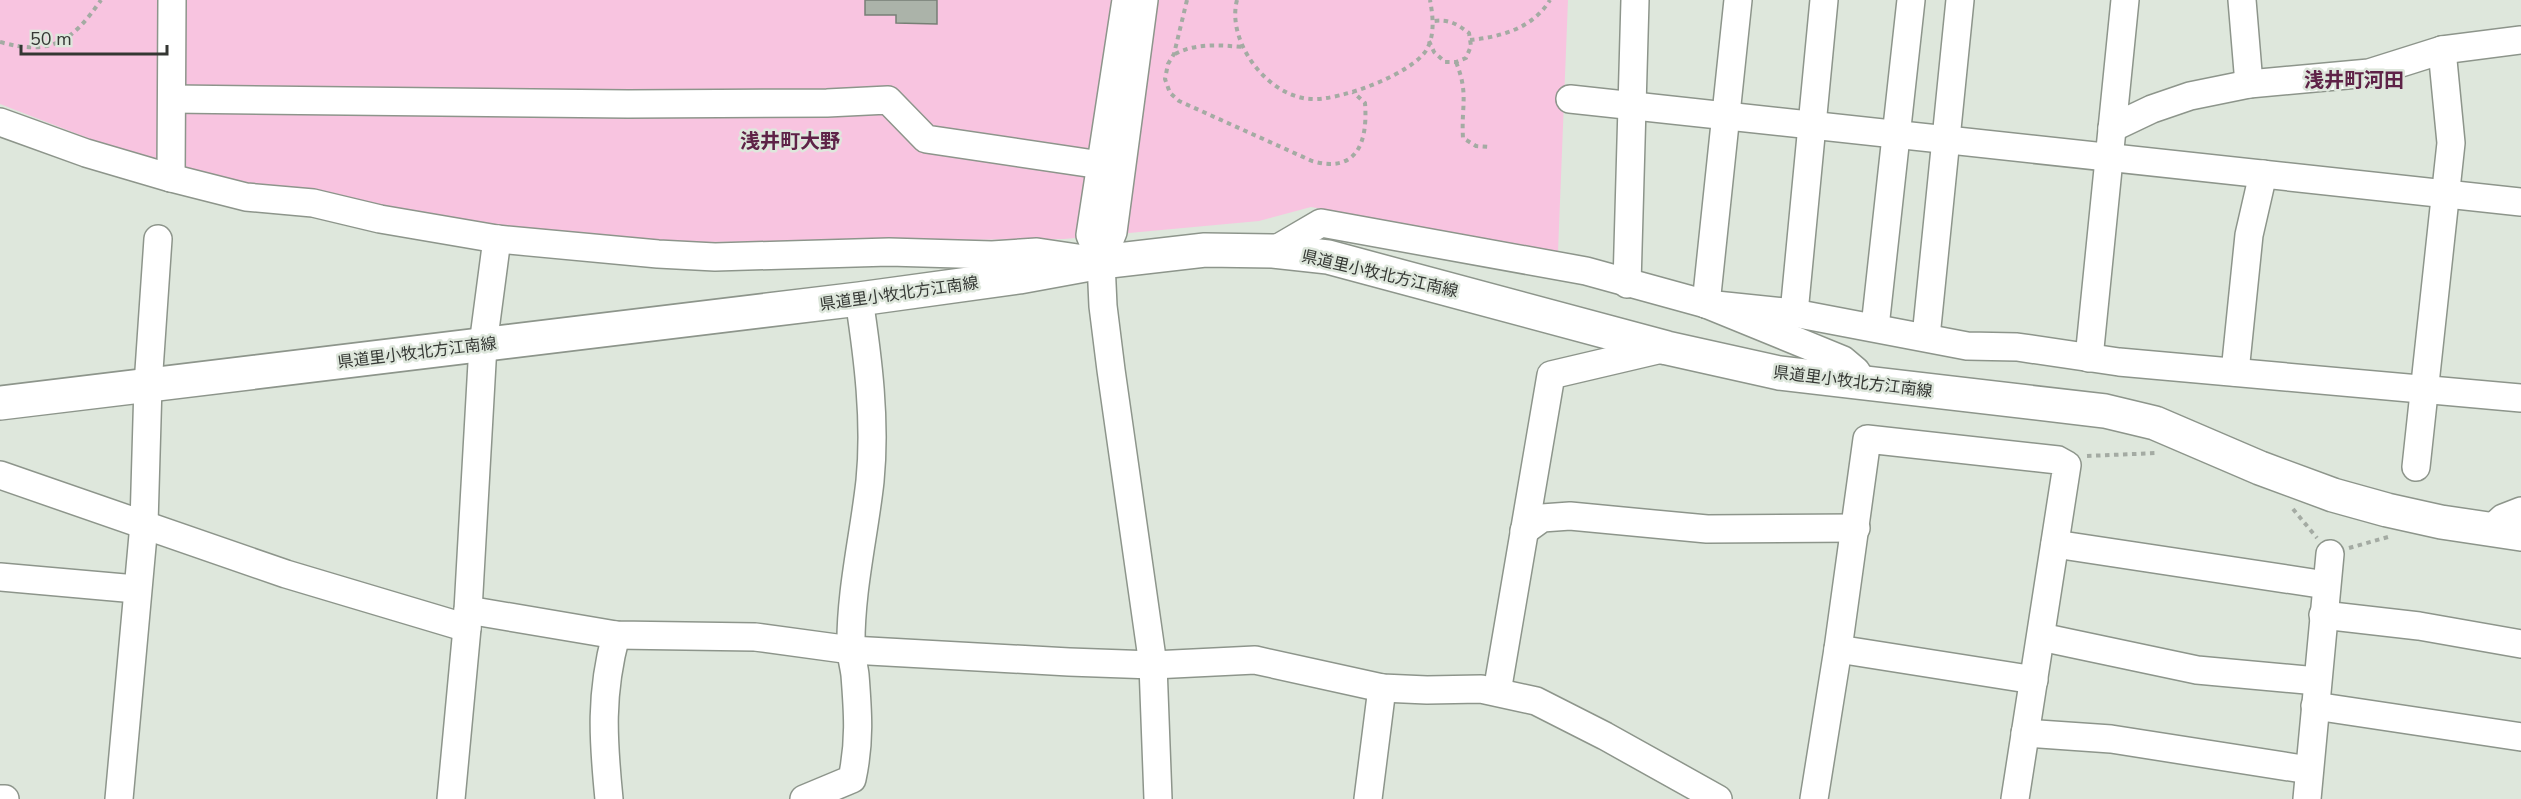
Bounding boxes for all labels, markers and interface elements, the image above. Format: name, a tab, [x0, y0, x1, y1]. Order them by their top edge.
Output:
scale bar	[21, 18, 166, 56]
text: 50 m	[30, 27, 72, 51]
district label: 浅井町河田	[2304, 67, 2404, 94]
district label: 浅井町大野	[740, 128, 840, 155]
street label: 県道里小牧北方江南線	[1299, 245, 1460, 303]
street label: 県道里小牧北方江南線	[818, 272, 980, 316]
street label: 県道里小牧北方江南線	[336, 332, 498, 374]
street label: 県道里小牧北方江南線	[1772, 361, 1934, 403]

